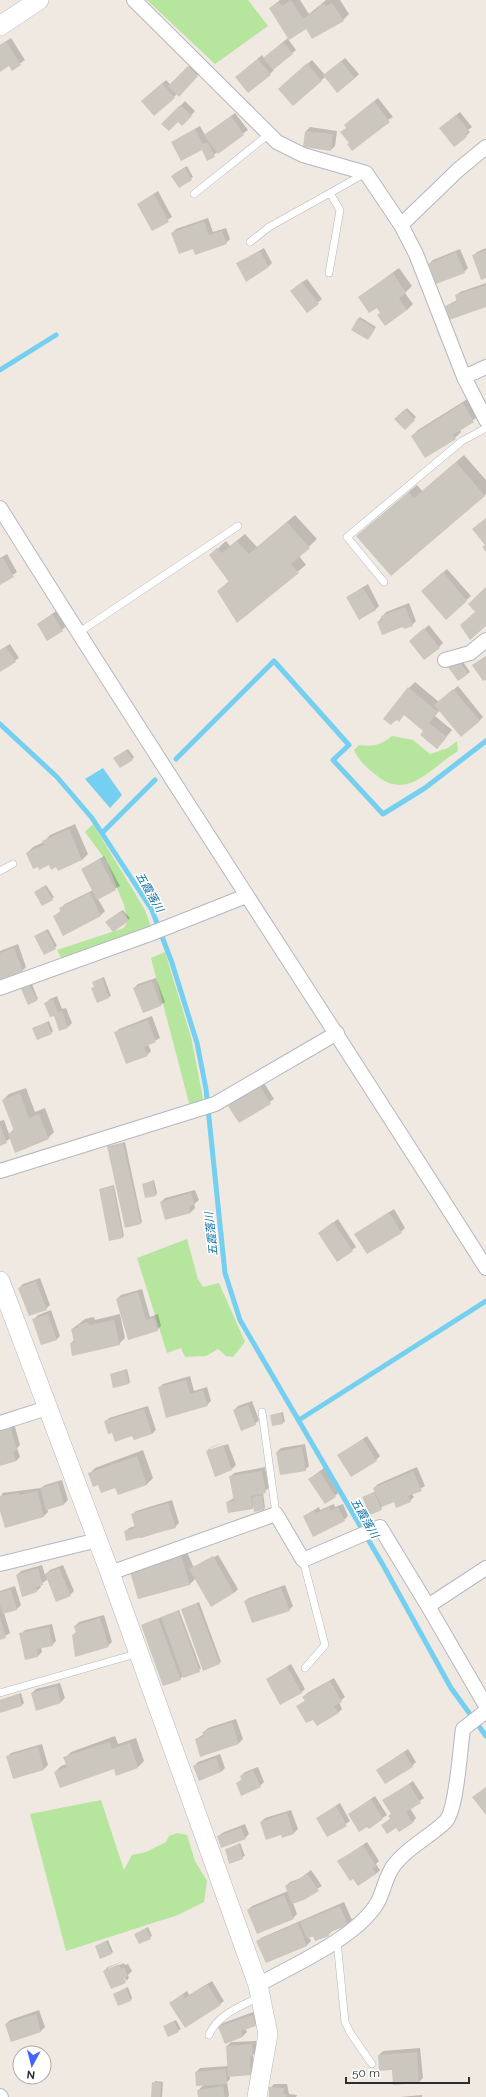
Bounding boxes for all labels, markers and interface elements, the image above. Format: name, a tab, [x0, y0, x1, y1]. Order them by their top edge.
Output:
water label: 五霞落川	[133, 870, 167, 915]
water label: 五霞落川	[203, 1210, 220, 1257]
water label: 五霞落川	[348, 1496, 382, 1541]
north arrow	[12, 2045, 52, 2085]
scale bar	[346, 2059, 469, 2085]
text: 50 m	[352, 2066, 380, 2080]
text: N	[26, 2067, 36, 2081]

